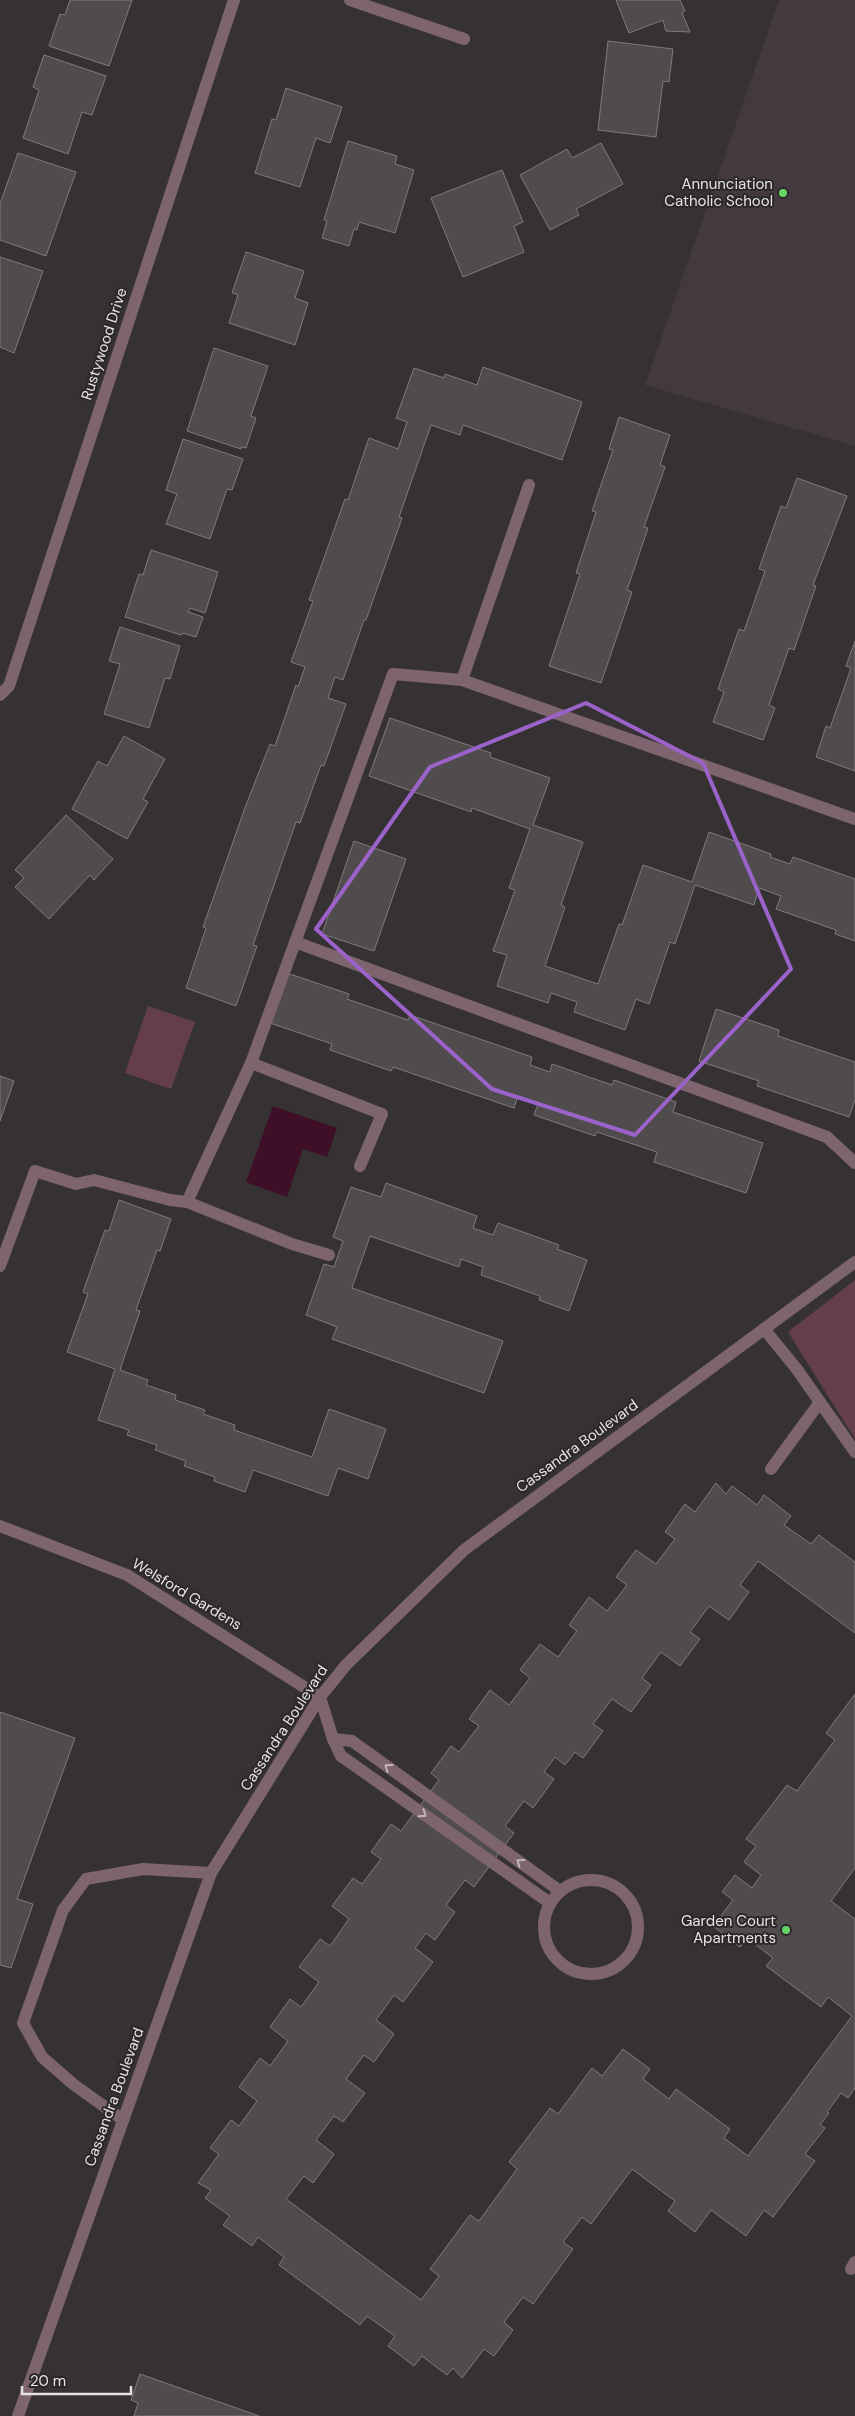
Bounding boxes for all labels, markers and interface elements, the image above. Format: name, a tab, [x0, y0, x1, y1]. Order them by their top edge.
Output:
place label: Annunciation Catholic School	[664, 174, 773, 211]
marker: Annunciation Catholic School	[777, 187, 789, 199]
street label: Rustywood Drive	[76, 285, 132, 403]
street label: Cassandra Boulevard	[512, 1395, 642, 1497]
street label: Welsford Gardens	[129, 1553, 245, 1635]
street label: Cassandra Boulevard	[236, 1661, 332, 1795]
one-way arrow	[384, 1764, 394, 1773]
one-way arrow	[417, 1808, 427, 1817]
one-way arrow	[516, 1859, 526, 1868]
place label: Garden Court Apartments	[681, 1911, 776, 1948]
marker: Garden Court Apartments	[780, 1924, 792, 1936]
street label: Cassandra Boulevard	[80, 2025, 148, 2169]
scale bar	[22, 2364, 131, 2396]
text: 20 m	[30, 2371, 66, 2391]

